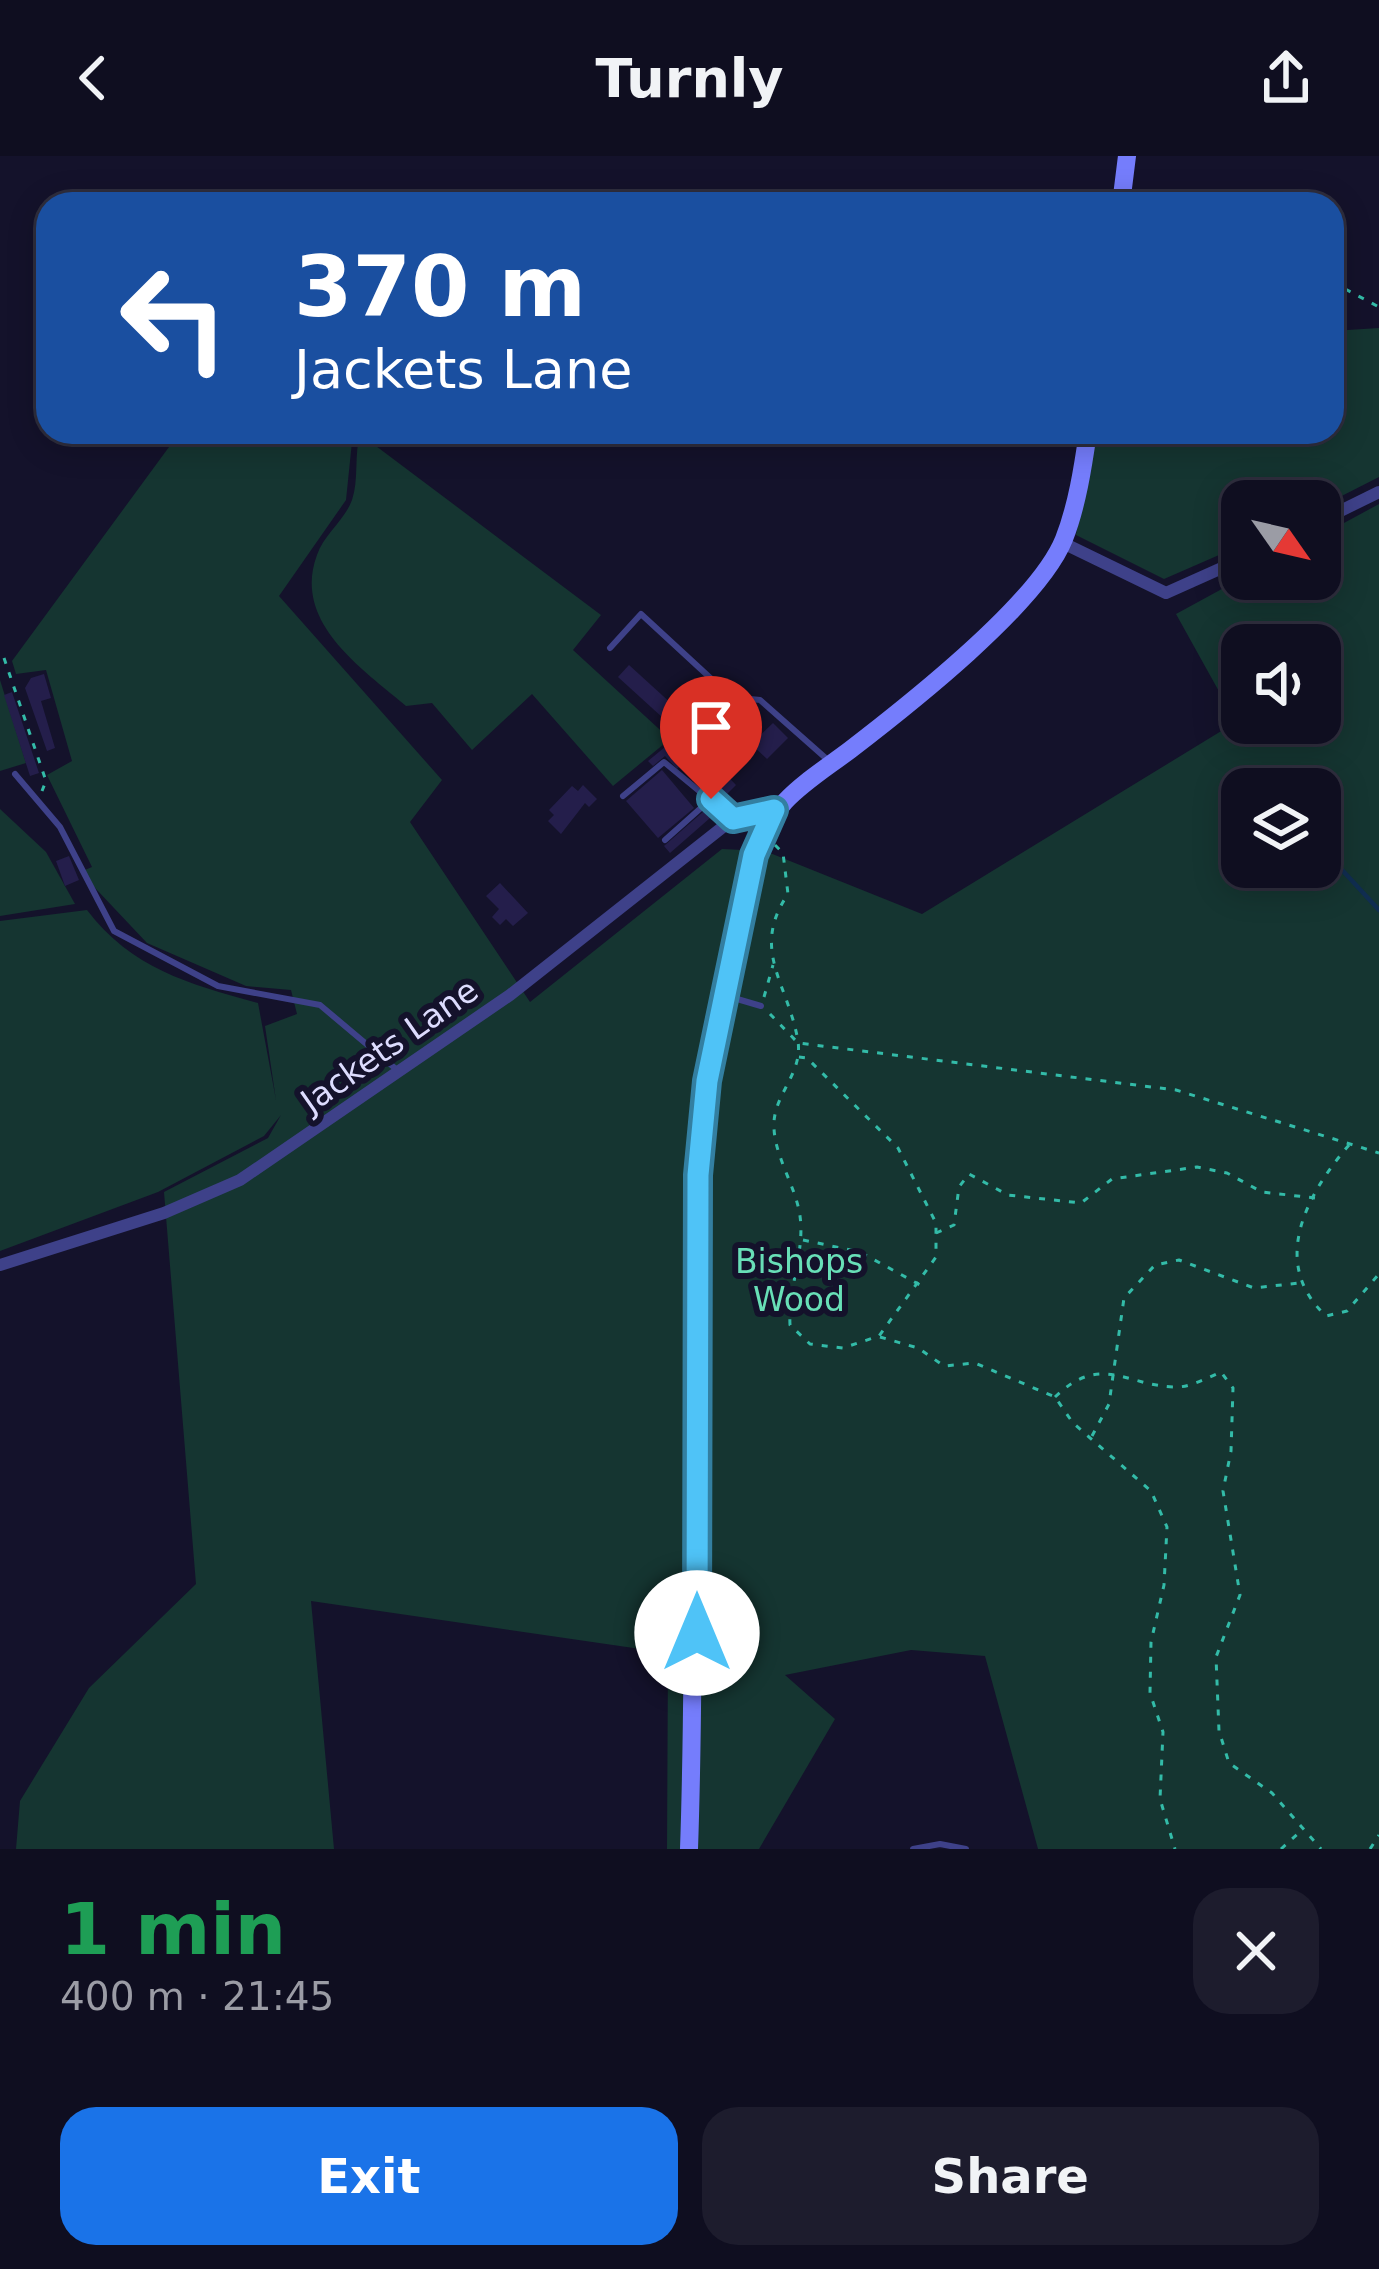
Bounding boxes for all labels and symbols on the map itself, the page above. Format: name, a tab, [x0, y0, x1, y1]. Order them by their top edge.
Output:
north arrow	[1221, 480, 1341, 600]
pin	[660, 676, 762, 799]
street label: Jackets Lane	[292, 970, 485, 1122]
park label: Bishops Wood	[735, 1242, 863, 1319]
position arrow	[634, 1570, 760, 1696]

